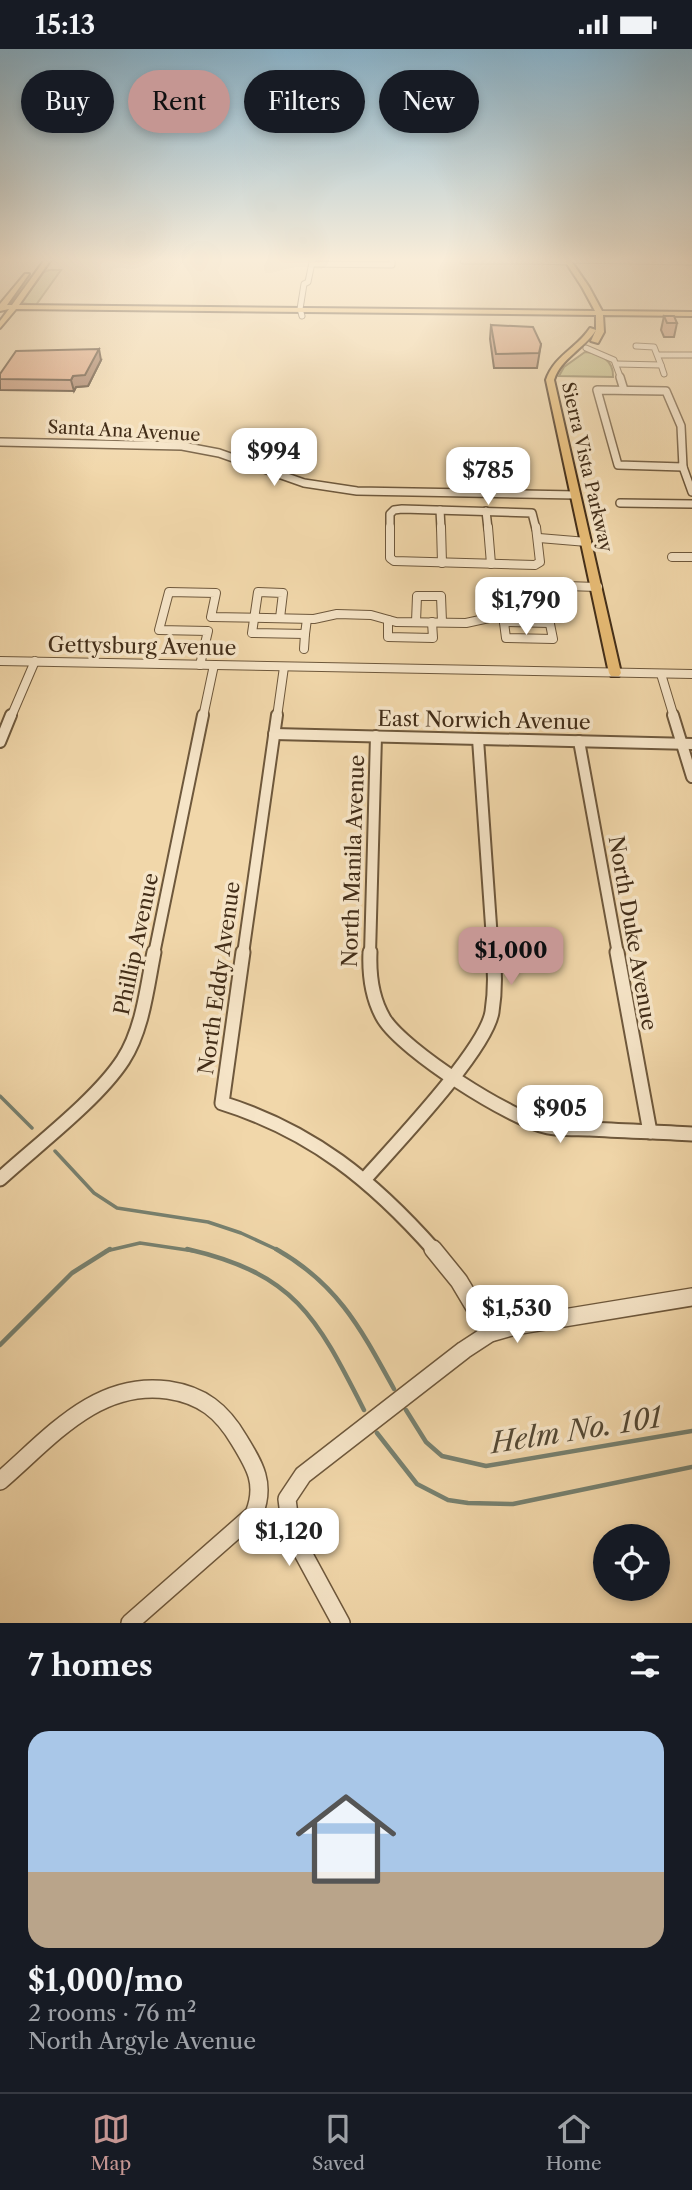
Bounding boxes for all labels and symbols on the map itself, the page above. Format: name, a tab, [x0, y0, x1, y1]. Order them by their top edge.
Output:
street label: Sierra Vista Parkway	[557, 380, 617, 555]
street label: Santa Ana Avenue	[47, 416, 201, 446]
pin: $994	[233, 429, 315, 488]
pin: $785	[447, 447, 529, 507]
pin: $1,790	[469, 577, 583, 637]
street label: Gettysburg Avenue	[47, 632, 237, 660]
street label: East Norwich Avenue	[377, 706, 591, 734]
street label: North Manila Avenue	[337, 754, 369, 968]
street label: North Duke Avenue	[604, 834, 662, 1032]
street label: Phillip Avenue	[109, 871, 163, 1017]
street label: North Eddy Avenue	[193, 880, 245, 1076]
pin: $1,000	[454, 927, 568, 987]
pin: $905	[519, 1085, 601, 1145]
pin: $1,530	[460, 1285, 574, 1345]
water label: Helm No. 101	[486, 1399, 665, 1461]
pin: $1,120	[232, 1509, 346, 1568]

